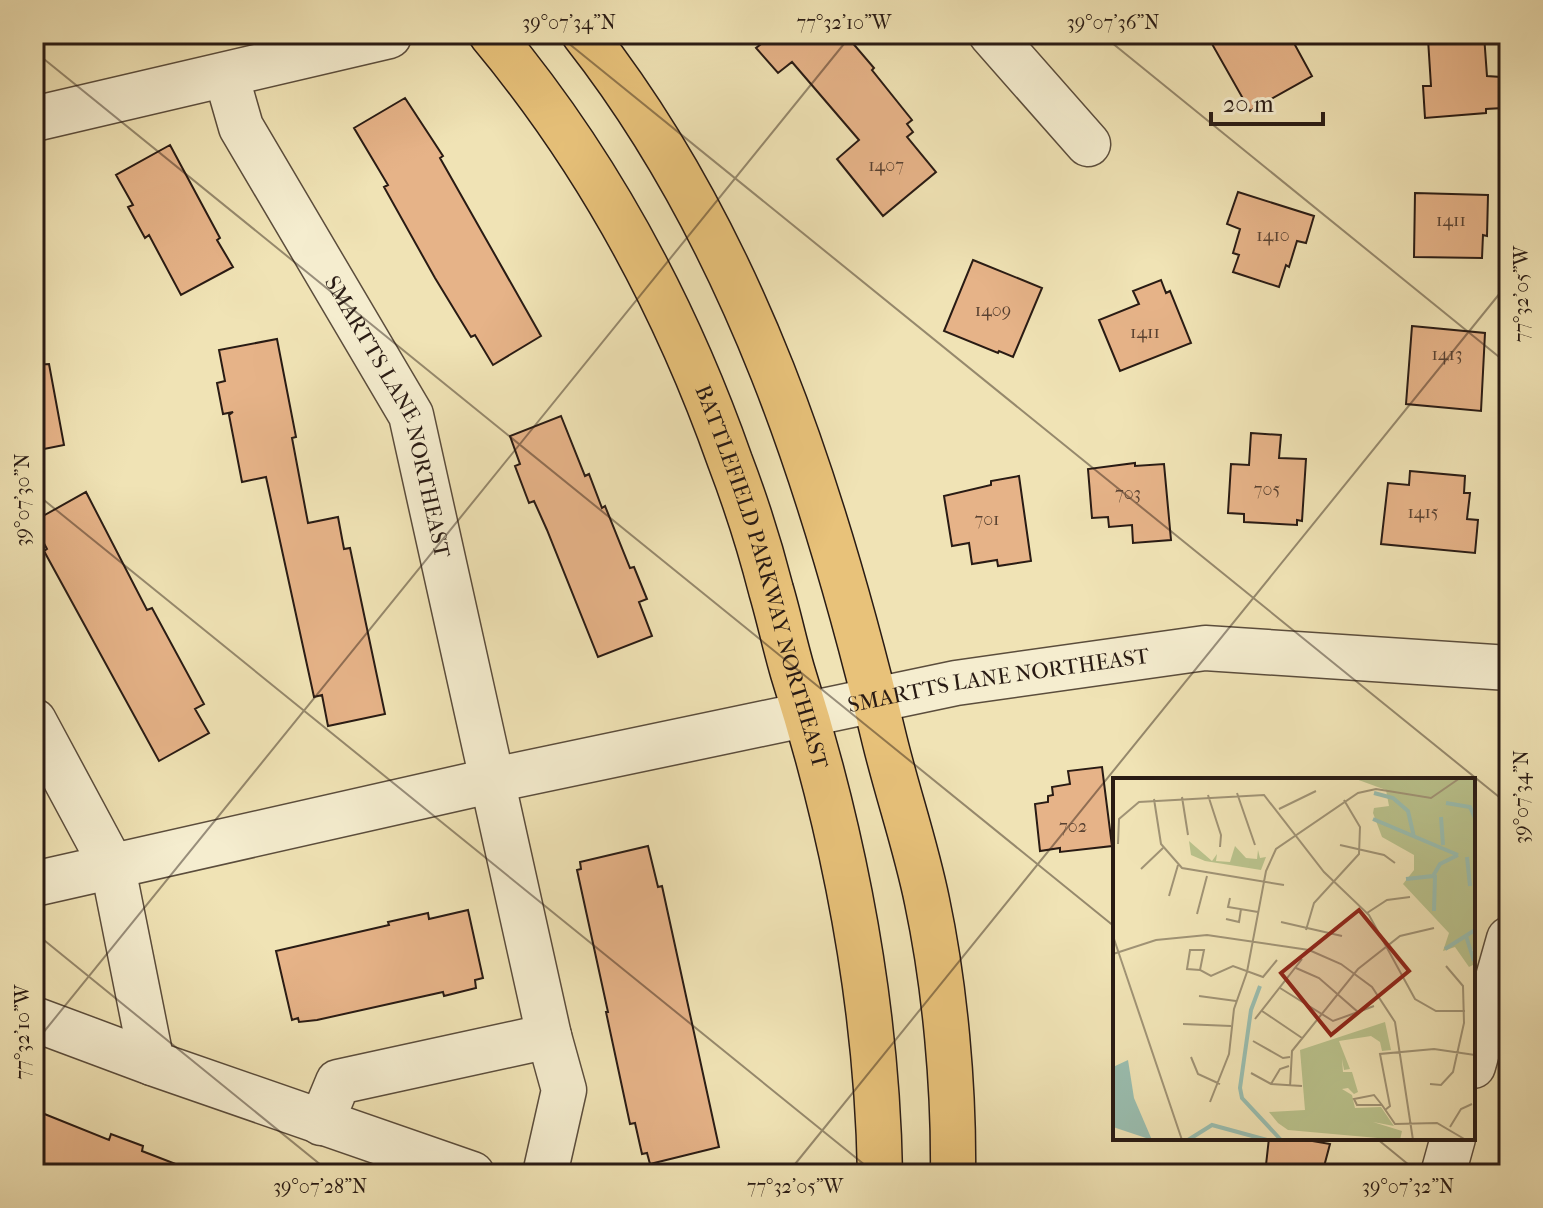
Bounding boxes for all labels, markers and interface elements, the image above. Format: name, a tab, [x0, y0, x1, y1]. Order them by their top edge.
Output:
text: 39°07'34"N	[522, 11, 616, 34]
text: 77°32'10"W	[797, 11, 893, 34]
text: 39°07'36"N	[1067, 11, 1159, 34]
scale bar	[1211, 76, 1323, 126]
text: 20 m	[1223, 90, 1274, 118]
house number: 1407	[868, 155, 904, 176]
house number: 1411	[1436, 210, 1466, 231]
house number: 1410	[1256, 225, 1290, 246]
text: 77°32'05"W	[1510, 244, 1533, 342]
street label: SMARTTS LANE NORTHEAST	[319, 271, 456, 561]
house number: 1409	[975, 300, 1011, 321]
house number: 1411	[1130, 322, 1160, 343]
house number: 1413	[1432, 344, 1462, 365]
street label: BATTLEFIELD PARKWAY NORTHEAST	[689, 381, 833, 772]
text: 39°07'30"N	[11, 453, 34, 547]
house number: 705	[1254, 479, 1280, 500]
house number: 703	[1115, 483, 1141, 504]
house number: 1415	[1407, 502, 1439, 523]
house number: 701	[975, 509, 999, 530]
street label: SMARTTS LANE NORTHEAST	[845, 643, 1152, 718]
text: 39°07'34"N	[1510, 750, 1533, 844]
inset map	[1113, 778, 1475, 1140]
house number: 702	[1059, 816, 1087, 837]
text: 77°32'10"W	[11, 983, 34, 1079]
text: 39°07'28"N	[273, 1175, 367, 1198]
text: 77°32'05"W	[747, 1175, 845, 1198]
text: 39°07'32"N	[1362, 1175, 1454, 1198]

